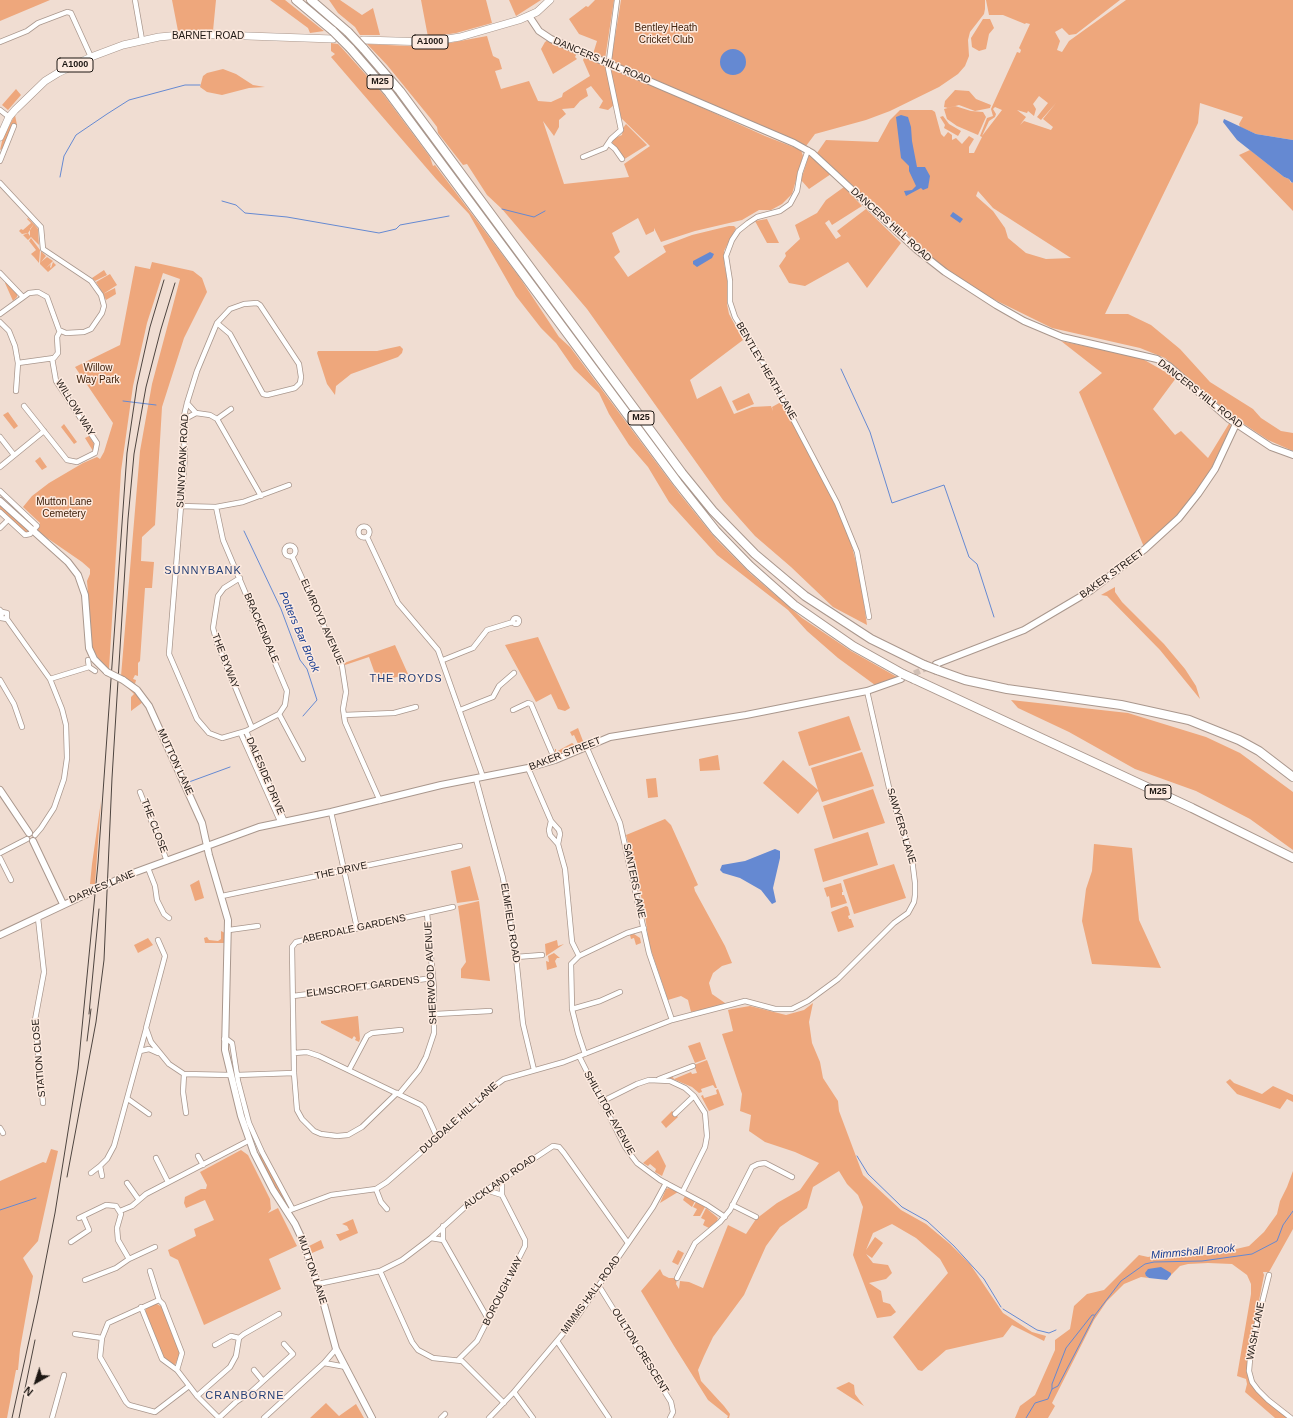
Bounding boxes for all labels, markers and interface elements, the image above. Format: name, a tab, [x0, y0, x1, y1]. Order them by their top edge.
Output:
park label: Bentley Heath Cricket Club	[635, 22, 697, 46]
street label: BARNET ROAD	[172, 30, 244, 42]
road number: A1000	[412, 35, 448, 49]
street label: DANCERS HILL ROAD	[552, 35, 652, 87]
road number: A1000	[57, 58, 93, 72]
road number: M25	[367, 75, 393, 89]
street label: DANCERS HILL ROAD	[848, 186, 934, 264]
street label: BENTLEY HEATH LANE	[733, 320, 799, 422]
street label: DANCERS HILL ROAD	[1155, 357, 1245, 431]
park label: Willow Way Park	[77, 362, 119, 386]
street label: WILLOW WAY	[53, 377, 97, 439]
road number: M25	[628, 411, 654, 425]
street label: SUNNYBANK ROAD	[175, 414, 191, 508]
park label: Mutton Lane Cemetery	[36, 496, 92, 520]
street label: BAKER STREET	[1078, 547, 1146, 601]
district label: SUNNYBANK	[164, 564, 242, 578]
street label: ELMROYD AVENUE	[298, 577, 346, 667]
water label: Potters Bar Brook	[276, 589, 322, 675]
street label: BRACKENDALE	[241, 591, 281, 665]
street label: THE BYWAY	[209, 632, 241, 690]
district label: THE ROYDS	[369, 672, 443, 686]
street label: MUTTON LANE	[154, 727, 196, 797]
street label: BAKER STREET	[527, 735, 603, 773]
street label: DALESIDE DRIVE	[243, 736, 287, 816]
road number: M25	[1145, 785, 1171, 799]
street label: SAWYERS LANE	[884, 787, 918, 865]
street label: THE CLOSE	[138, 797, 170, 855]
street label: SANTERS LANE	[620, 843, 648, 919]
street label: THE DRIVE	[314, 860, 368, 882]
street label: DARKES LANE	[67, 868, 137, 906]
street label: ELMFIELD ROAD	[498, 882, 522, 964]
street label: ABERDALE GARDENS	[301, 912, 407, 946]
street label: SHERWOOD AVENUE	[422, 921, 440, 1025]
street label: ELMSCROFT GARDENS	[306, 974, 420, 1000]
street label: STATION CLOSE	[30, 1018, 48, 1098]
street label: SHILLITOE AVENUE	[581, 1069, 637, 1157]
street label: DUGDALE HILL LANE	[417, 1080, 501, 1156]
street label: AUCKLAND ROAD	[461, 1152, 539, 1212]
street label: MUTTON LANE	[295, 1234, 329, 1306]
water label: Mimmshall Brook	[1150, 1242, 1236, 1262]
street label: MIMMS HALL ROAD	[559, 1253, 623, 1337]
street label: BOROUGH WAY	[480, 1254, 526, 1328]
street label: WASH LANE	[1245, 1301, 1267, 1361]
street label: OULTON CRESCENT	[609, 1306, 671, 1396]
north arrow	[16, 1362, 56, 1402]
text: N	[22, 1384, 35, 1398]
district label: CRANBORNE	[205, 1389, 285, 1403]

